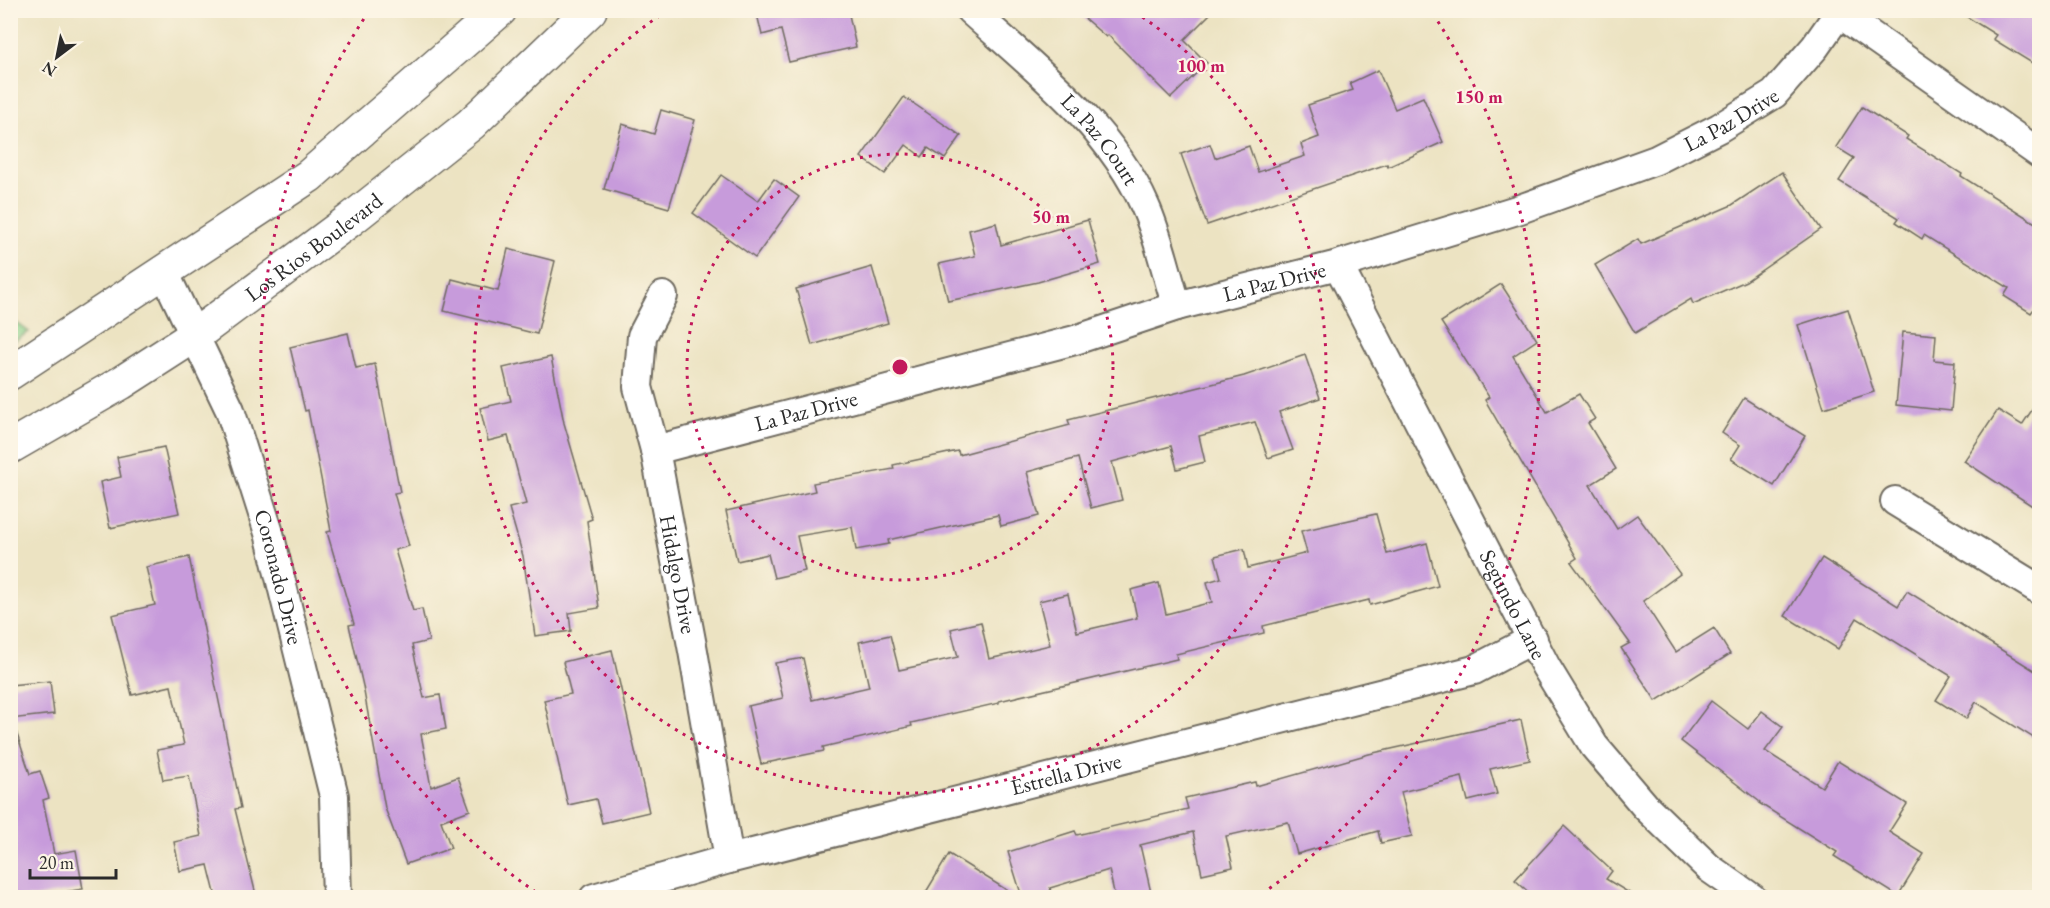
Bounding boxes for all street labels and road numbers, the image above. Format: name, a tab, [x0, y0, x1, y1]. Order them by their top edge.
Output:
street label: La Paz Drive	[1679, 81, 1784, 159]
street label: La Paz Court	[1055, 87, 1146, 191]
street label: Los Rios Boulevard	[239, 186, 389, 308]
street label: La Paz Drive	[1220, 255, 1329, 309]
street label: La Paz Drive	[751, 384, 861, 438]
street label: Coronado Drive	[247, 506, 310, 648]
street label: Hidalgo Drive	[653, 512, 703, 637]
street label: Segundo Lane	[1473, 545, 1554, 665]
street label: Estrella Drive	[1008, 746, 1125, 802]

